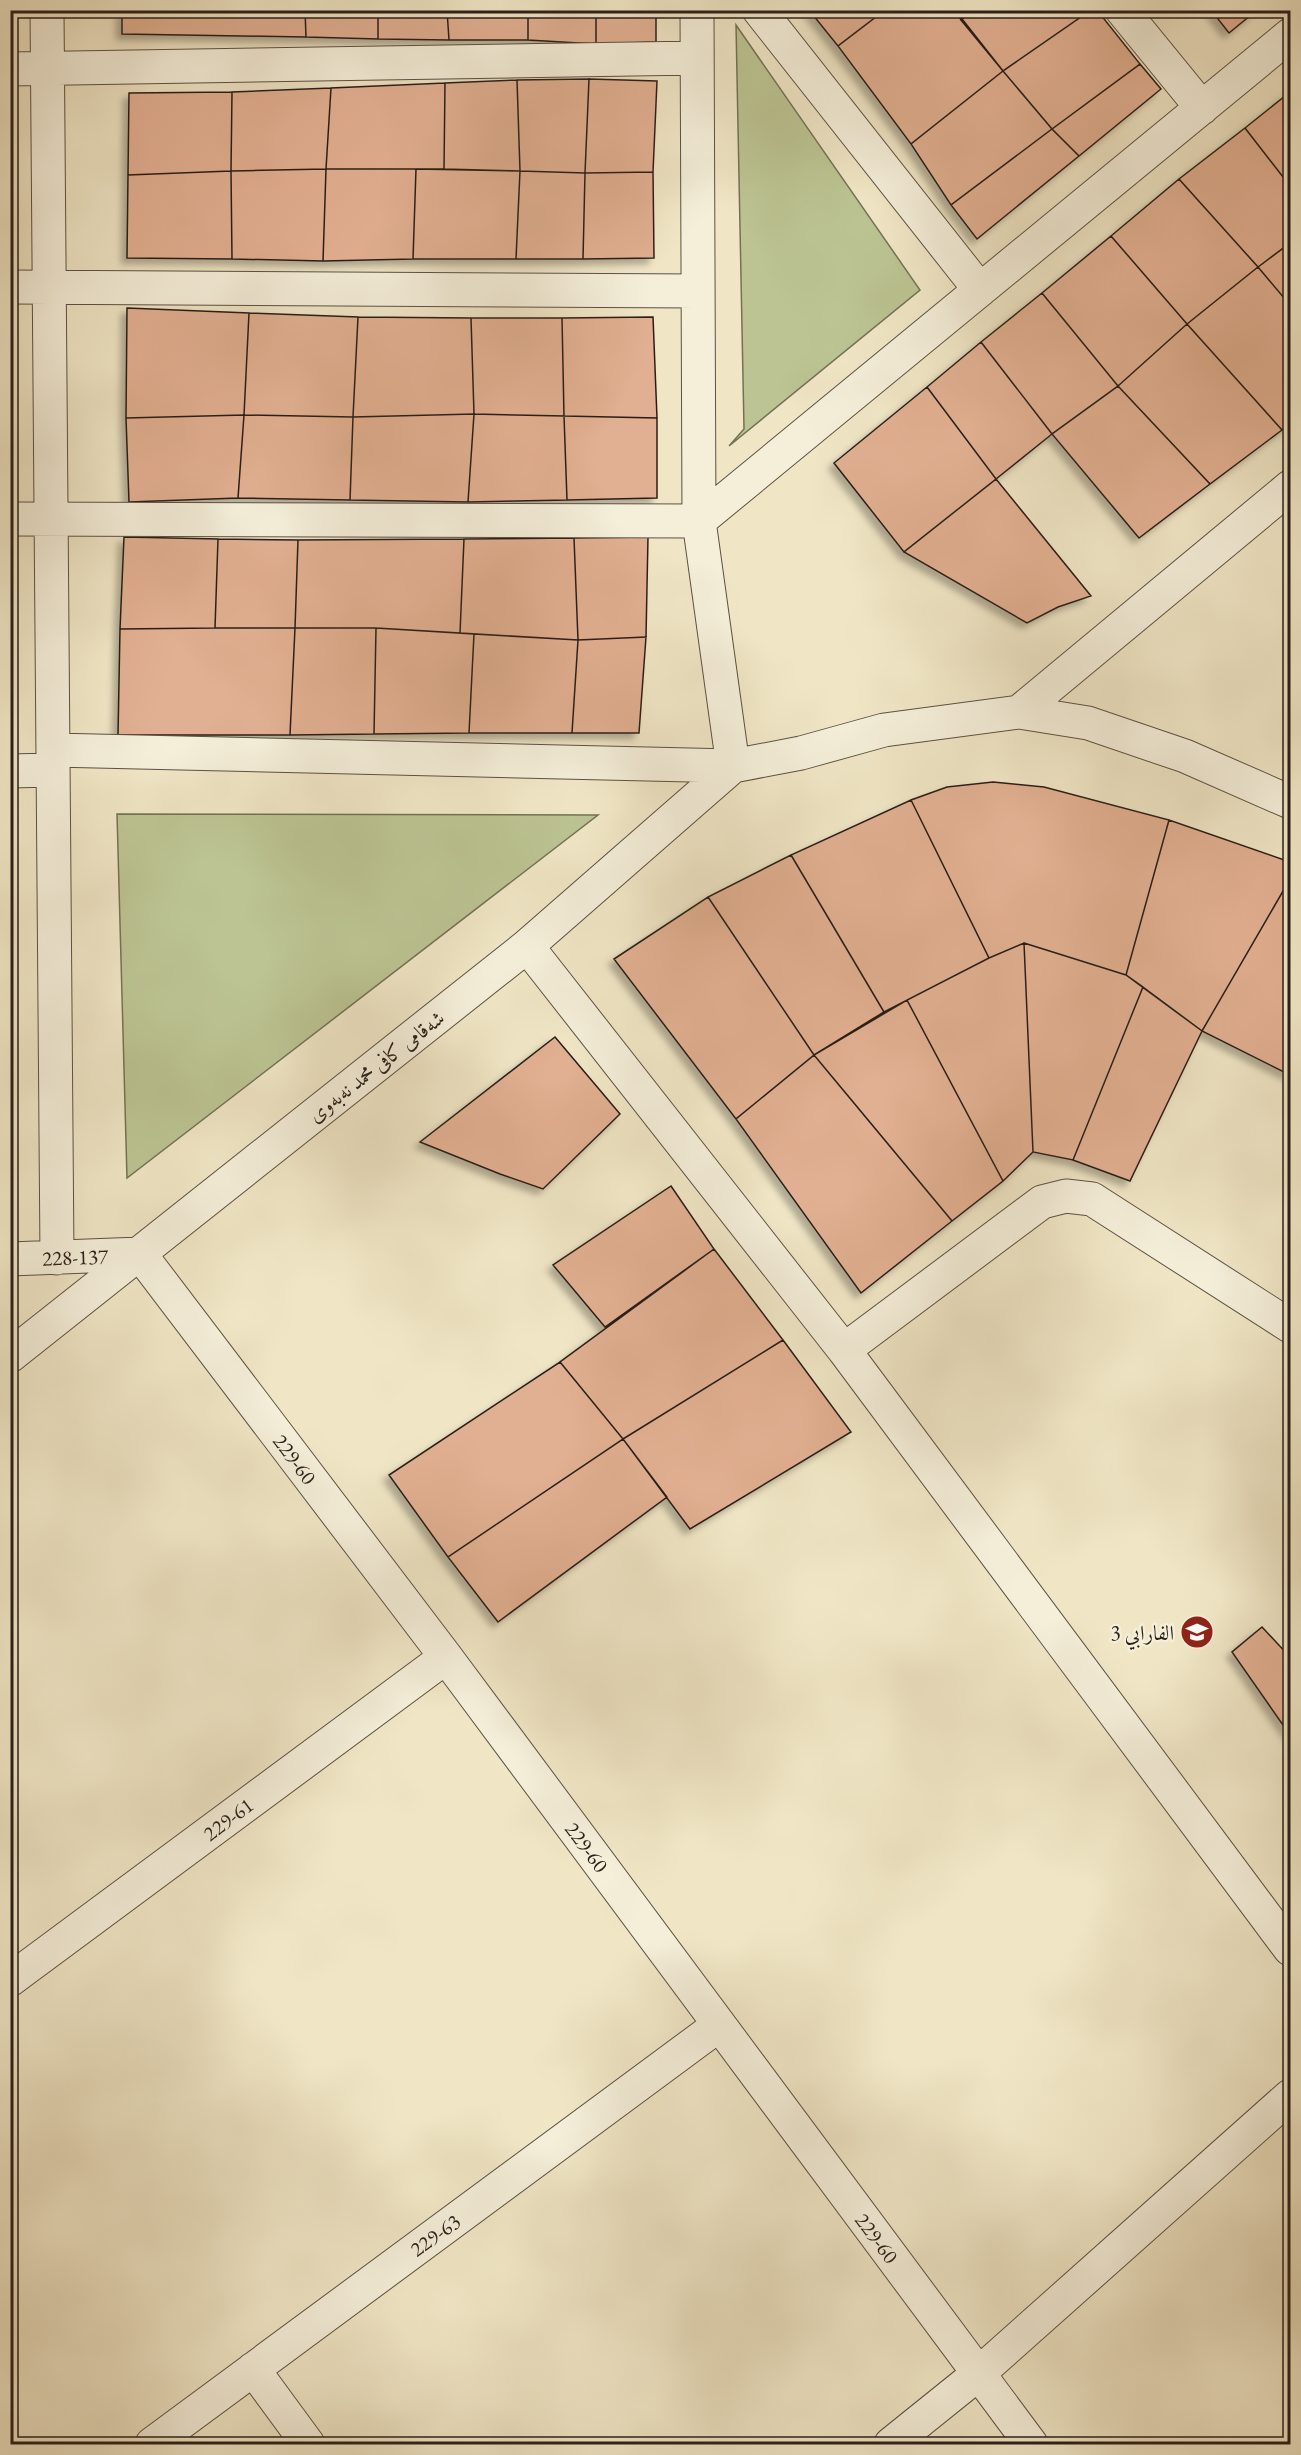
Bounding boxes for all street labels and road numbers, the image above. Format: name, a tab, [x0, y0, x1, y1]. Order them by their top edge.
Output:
street label: شەقامی کافی محمد نەبەوی	[302, 1004, 450, 1128]
street label: 228-137	[41, 1242, 109, 1272]
street label: 229-60	[267, 1428, 323, 1490]
street label: 229-61	[197, 1791, 259, 1847]
street label: 229-60	[559, 1816, 615, 1878]
street label: 229-60	[849, 2207, 905, 2269]
street label: 229-63	[404, 2208, 466, 2262]

